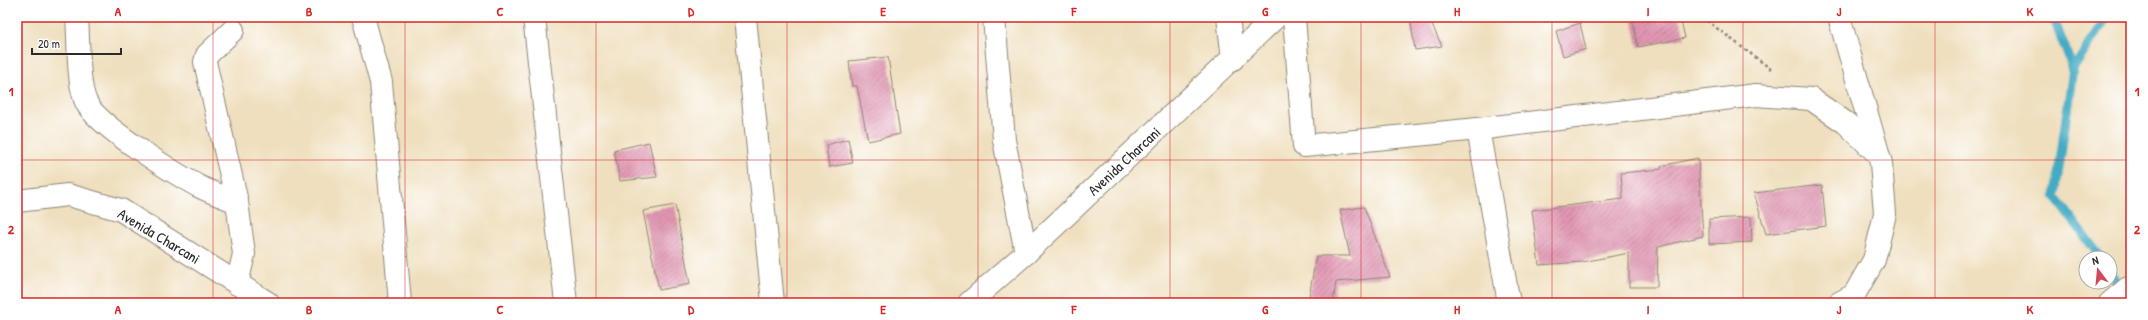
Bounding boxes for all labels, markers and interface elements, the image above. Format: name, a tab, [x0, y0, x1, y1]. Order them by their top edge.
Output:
text: A	[115, 2, 122, 20]
text: B	[306, 2, 313, 20]
text: C	[496, 2, 504, 20]
text: D	[688, 2, 695, 20]
text: E	[880, 2, 886, 20]
text: F	[1071, 2, 1078, 20]
text: G	[1262, 2, 1269, 20]
text: H	[1454, 2, 1460, 20]
text: I	[1646, 2, 1650, 20]
text: J	[1837, 2, 1842, 20]
text: K	[2027, 2, 2034, 20]
scale bar	[32, 30, 121, 56]
text: 20 m	[38, 35, 60, 52]
text: 1	[9, 82, 14, 100]
text: 1	[2135, 82, 2140, 100]
street label: Avenida Charcani	[1083, 122, 1165, 200]
street label: Avenida Charcani	[114, 203, 204, 269]
text: 2	[8, 220, 15, 238]
text: 2	[2134, 220, 2141, 238]
north arrow	[2078, 250, 2118, 290]
text: N	[2090, 253, 2100, 268]
text: A	[115, 300, 122, 318]
text: B	[306, 300, 313, 318]
text: C	[496, 300, 504, 318]
text: D	[688, 300, 695, 318]
text: E	[880, 300, 886, 318]
text: F	[1071, 300, 1078, 318]
text: G	[1262, 300, 1269, 318]
text: H	[1454, 300, 1460, 318]
text: I	[1646, 300, 1650, 318]
text: J	[1837, 300, 1842, 318]
text: K	[2027, 300, 2034, 318]

